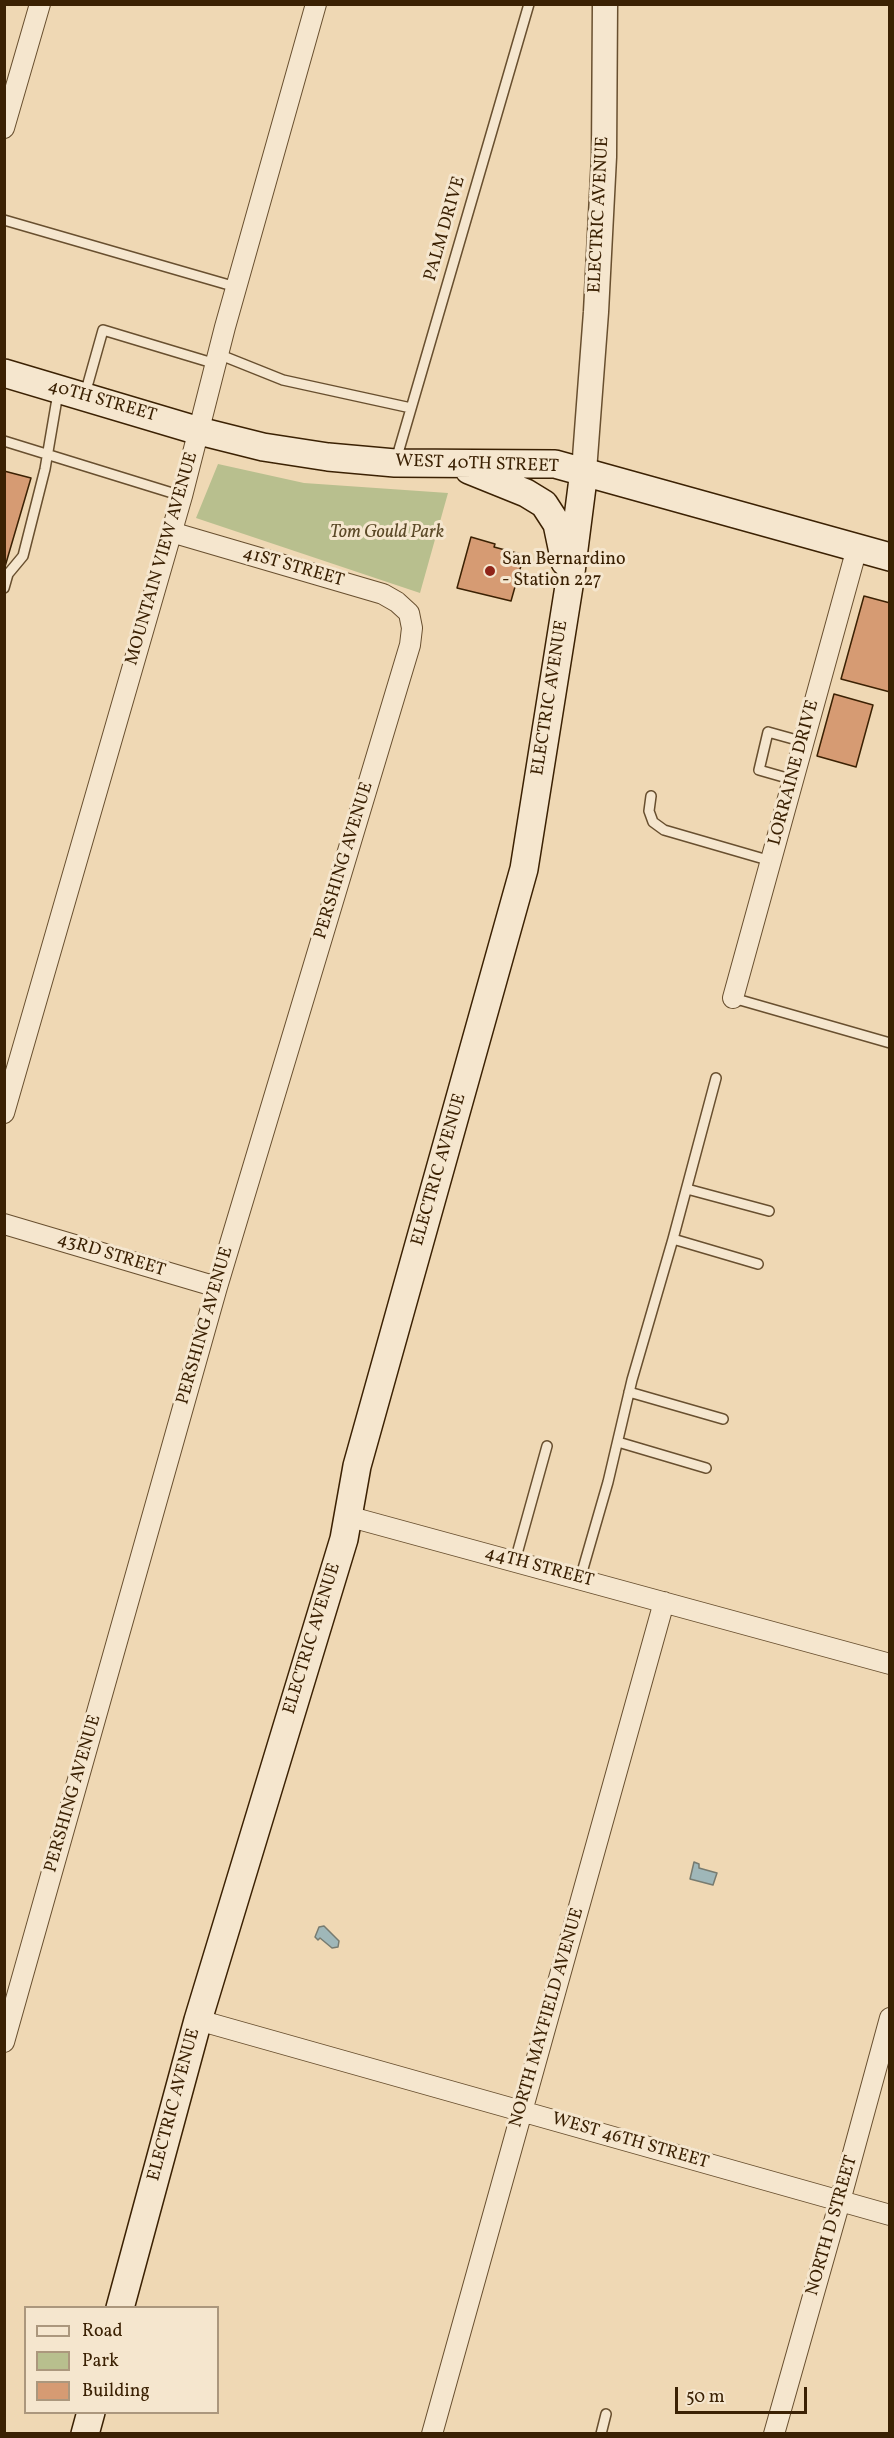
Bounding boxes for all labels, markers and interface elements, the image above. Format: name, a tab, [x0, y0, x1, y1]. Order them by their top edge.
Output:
street label: ELECTRIC AVENUE	[585, 136, 615, 294]
street label: PALM DRIVE	[421, 174, 471, 284]
street label: 40TH STREET	[45, 376, 159, 428]
street label: MOUNTAIN VIEW AVENUE	[122, 450, 204, 668]
street label: WEST 40TH STREET	[395, 451, 559, 479]
park label: Tom Gould Park	[330, 523, 444, 545]
street label: 41ST STREET	[240, 543, 346, 593]
place label: San Bernardino - Station 227	[502, 550, 626, 592]
marker: San Bernardino - Station 227	[483, 564, 497, 578]
street label: ELECTRIC AVENUE	[528, 619, 574, 777]
street label: LORRAINE DRIVE	[765, 698, 825, 848]
street label: PERSHING AVENUE	[311, 780, 379, 942]
street label: ELECTRIC AVENUE	[408, 1092, 472, 1248]
street label: 43RD STREET	[54, 1229, 168, 1283]
street label: PERSHING AVENUE	[173, 1245, 239, 1407]
street label: 44TH STREET	[482, 1543, 596, 1593]
street label: ELECTRIC AVENUE	[280, 1561, 346, 1717]
street label: PERSHING AVENUE	[41, 1713, 107, 1875]
street label: NORTH MAYFIELD AVENUE	[506, 1906, 590, 2130]
street label: ELECTRIC AVENUE	[144, 2026, 206, 2184]
street label: WEST 46TH STREET	[549, 2109, 711, 2175]
street label: NORTH D STREET	[803, 2153, 863, 2299]
legend	[24, 2306, 219, 2414]
text: Road	[82, 2319, 123, 2344]
text: Park	[82, 2349, 119, 2374]
scale bar	[678, 2375, 810, 2413]
text: Building	[82, 2379, 150, 2404]
text: 50 m	[686, 2385, 725, 2410]

